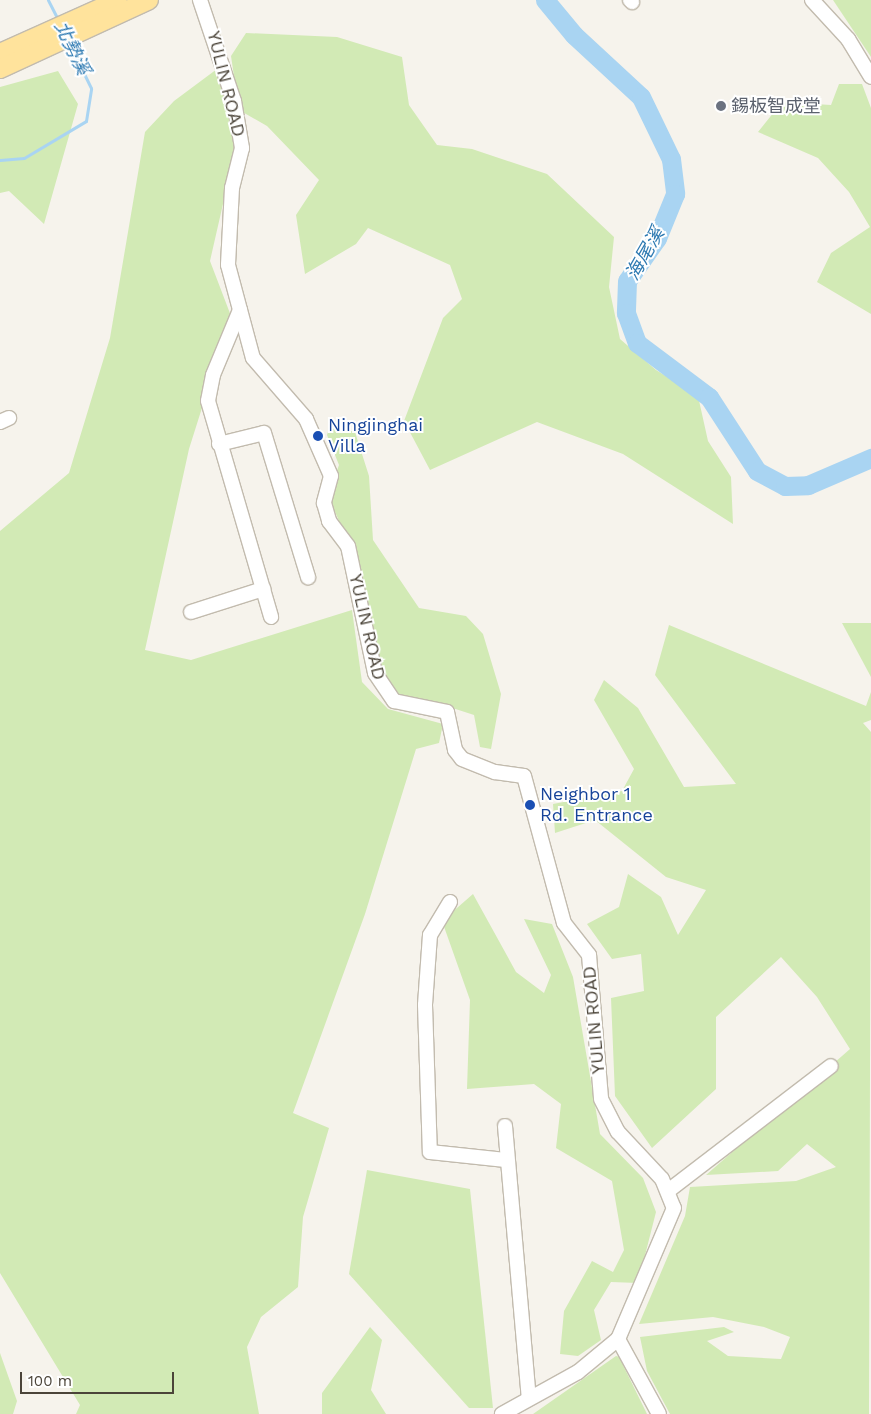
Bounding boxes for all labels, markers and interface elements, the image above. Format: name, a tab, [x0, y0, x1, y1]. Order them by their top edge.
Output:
water label: 北勢溪	[49, 17, 95, 79]
street label: YULIN ROAD	[202, 29, 250, 139]
place label: 錫板智成堂	[731, 95, 821, 117]
marker: 錫板智成堂	[715, 100, 727, 112]
water label: 海尾溪	[621, 224, 669, 284]
place label: Ningjinghai Villa	[328, 415, 423, 458]
marker: Ningjinghai Villa	[312, 430, 324, 442]
street label: YULIN ROAD	[344, 572, 390, 682]
place label: Neighbor 1 Rd. Entrance	[540, 784, 653, 826]
marker: Neighbor 1 Rd. Entrance	[524, 799, 536, 811]
street label: YULIN ROAD	[579, 965, 609, 1075]
scale bar	[22, 1362, 176, 1394]
text: 100 m	[28, 1372, 72, 1390]

